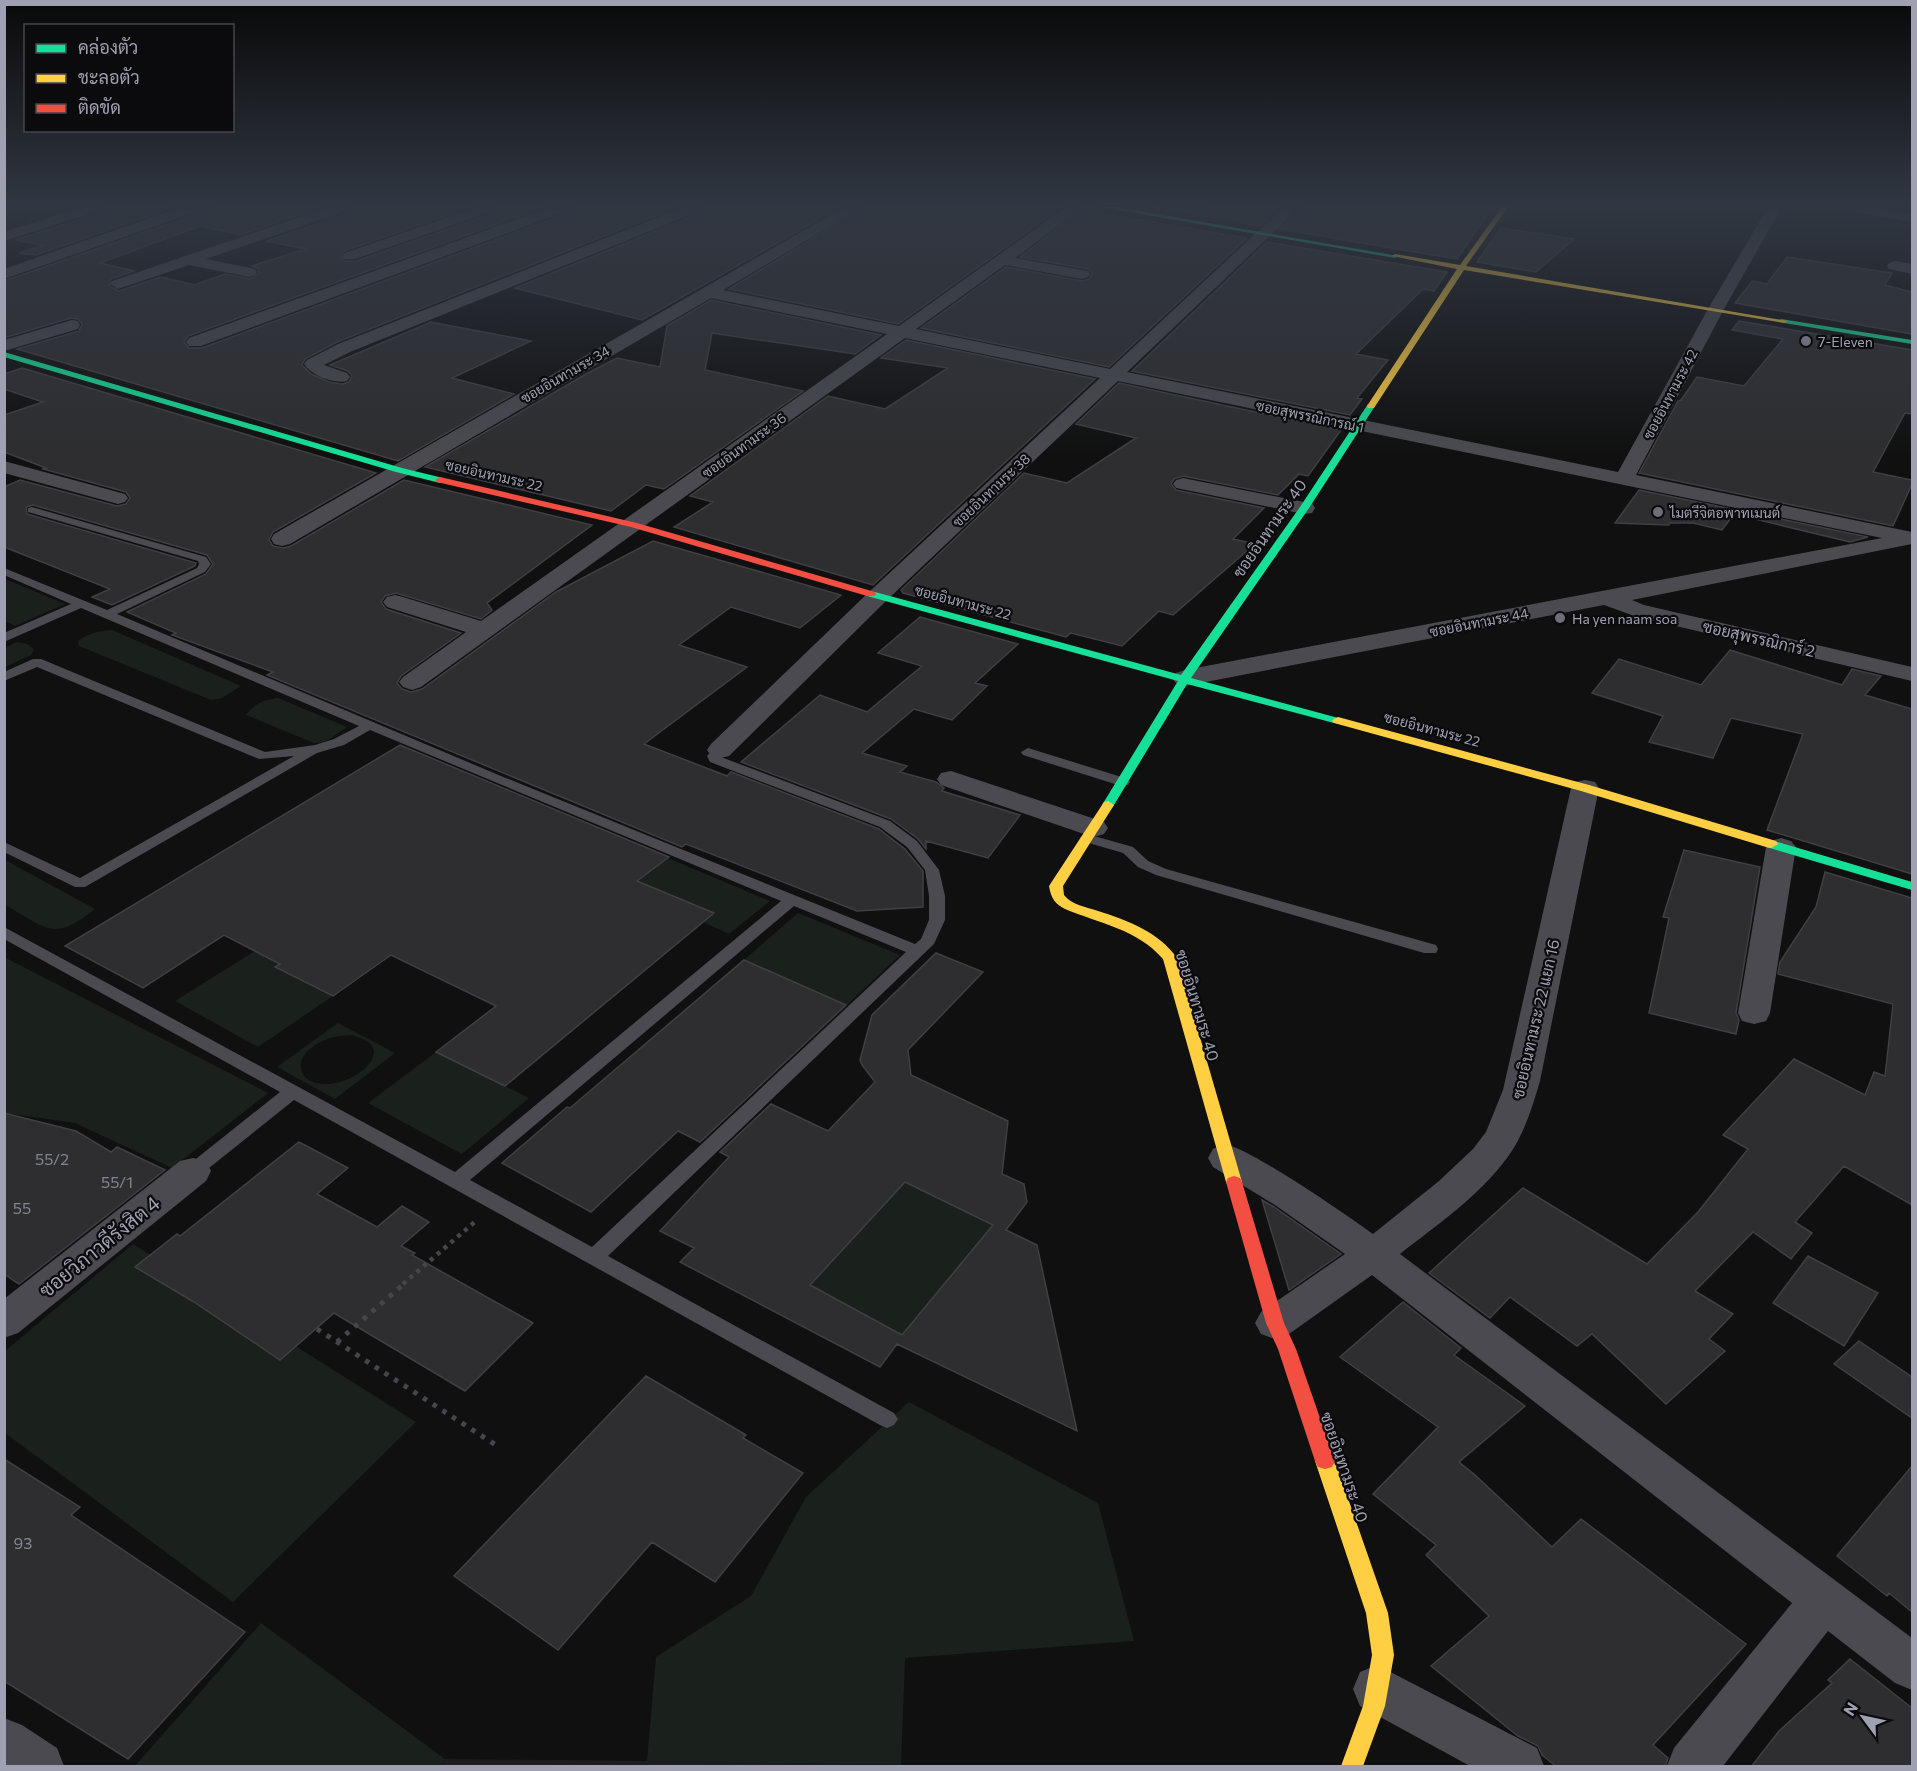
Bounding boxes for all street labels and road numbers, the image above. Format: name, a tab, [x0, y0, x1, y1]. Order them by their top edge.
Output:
street label: ซอยอินทามระ 34	[517, 341, 613, 406]
street label: ซอยอินทามระ 42	[1639, 346, 1701, 442]
street label: ซอยสุพรรณิการณ์ 1	[1254, 396, 1366, 438]
street label: ซอยอินทามระ 36	[699, 409, 789, 481]
street label: ซอยอินทามระ 38	[949, 450, 1033, 530]
street label: ซอยอินทามระ 22	[444, 456, 544, 494]
street label: ซอยอินทามระ 40	[1228, 475, 1310, 581]
street label: ซอยอินทามระ 22	[913, 581, 1013, 623]
street label: ซอยอินทามระ 44	[1428, 604, 1530, 640]
street label: ซอยสุพรรณิการ์ 2	[1700, 614, 1818, 663]
street label: ซอยอินทามระ 22	[1382, 708, 1482, 750]
street label: ซอยอินทามระ 22 แยก 16	[1507, 937, 1563, 1101]
street label: ซอยอินทามระ 40	[1172, 947, 1224, 1063]
street label: ซอยวิภาวดีรังสิต 4	[34, 1190, 164, 1302]
street label: ซอยอินทามระ 40	[1317, 1409, 1373, 1525]

